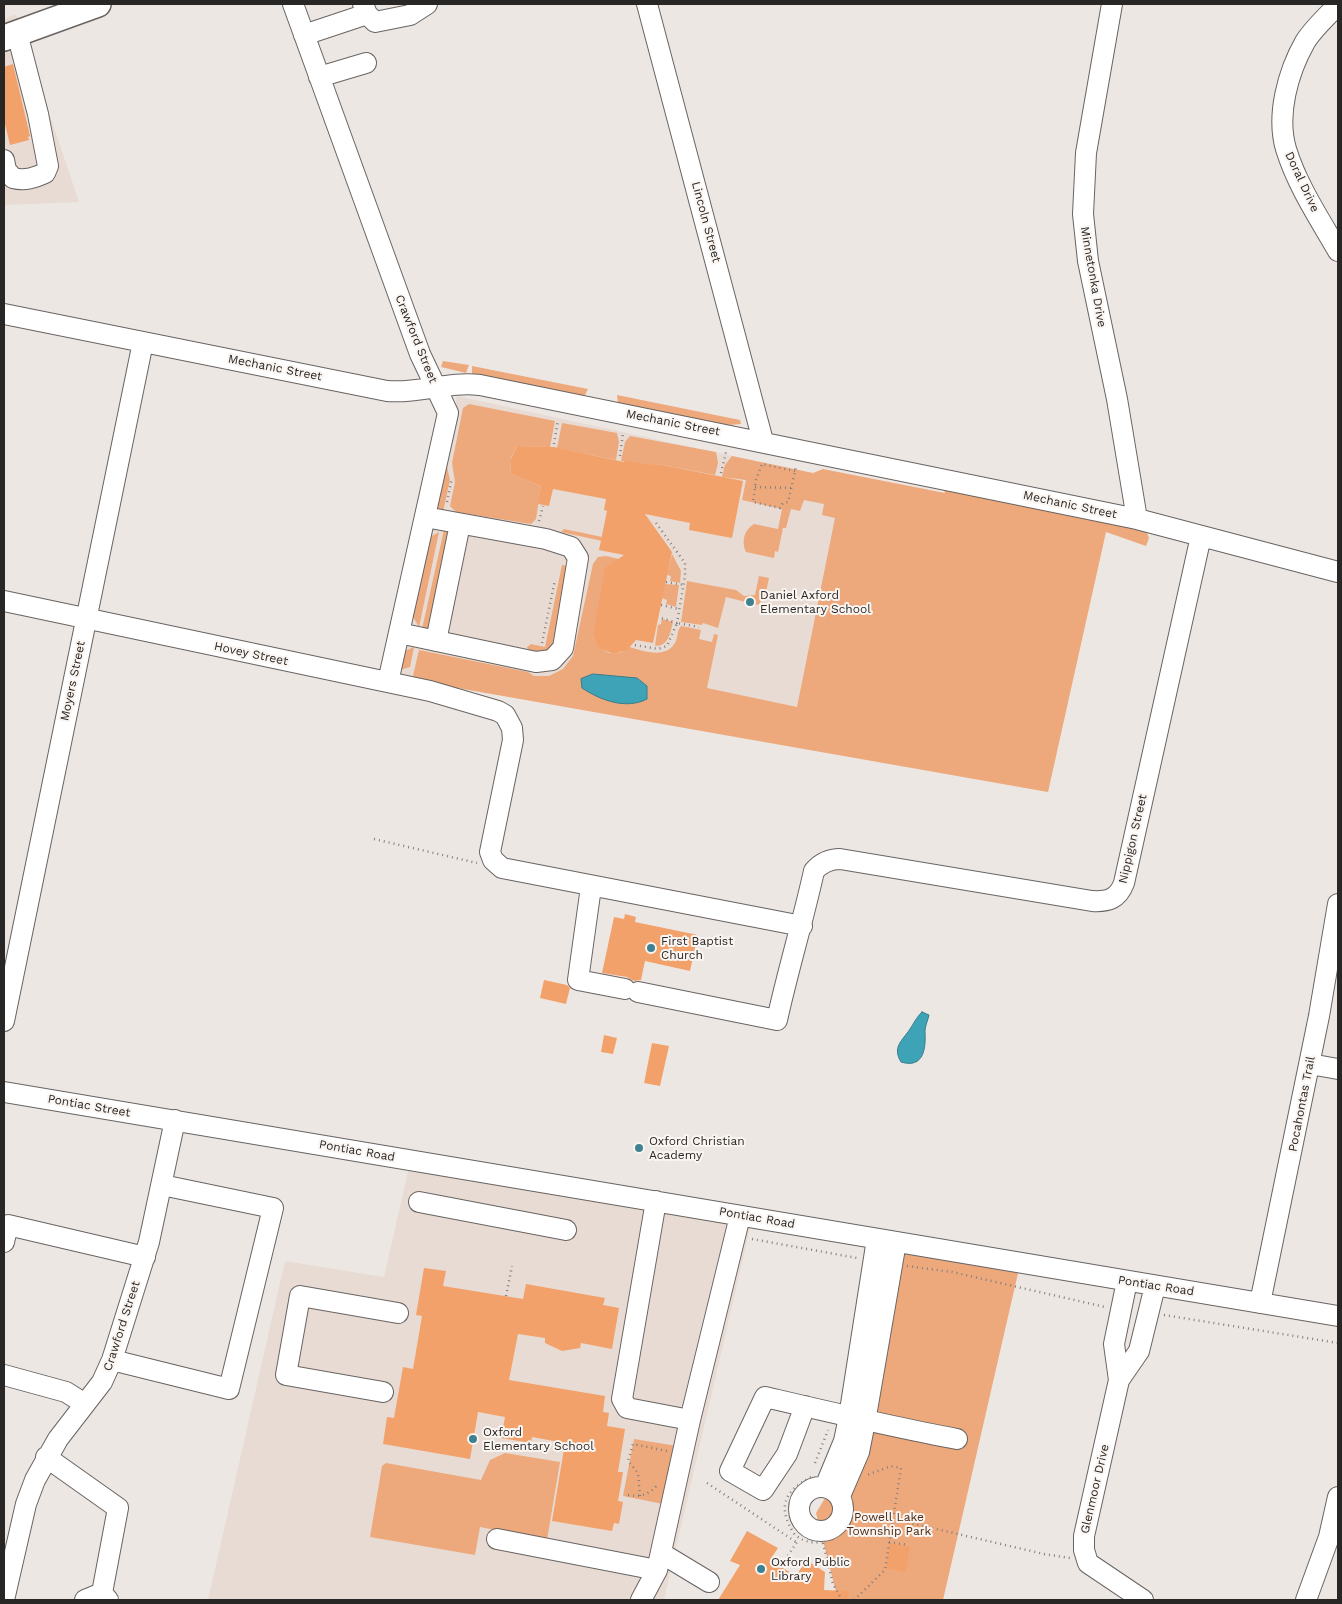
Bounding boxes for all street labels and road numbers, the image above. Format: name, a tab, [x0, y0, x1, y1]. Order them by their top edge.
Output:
street label: Doral Drive	[1282, 150, 1322, 214]
street label: Lincoln Street	[688, 180, 724, 264]
street label: Minnetonka Drive	[1077, 225, 1109, 329]
street label: Crawford Street	[392, 293, 440, 385]
street label: Mechanic Street	[227, 352, 323, 384]
street label: Mechanic Street	[625, 407, 721, 439]
street label: Mechanic Street	[1022, 488, 1118, 522]
street label: Hovey Street	[213, 639, 289, 669]
street label: Moyers Street	[57, 640, 89, 722]
street label: Nippigon Street	[1116, 793, 1150, 885]
street label: Pocahontas Trail	[1286, 1055, 1318, 1153]
street label: Pontiac Street	[47, 1092, 131, 1120]
street label: Pontiac Road	[318, 1137, 396, 1165]
street label: Pontiac Road	[718, 1204, 796, 1232]
street label: Pontiac Road	[1117, 1273, 1195, 1299]
street label: Crawford Street	[101, 1279, 143, 1373]
street label: Glenmoor Drive	[1078, 1443, 1112, 1535]

